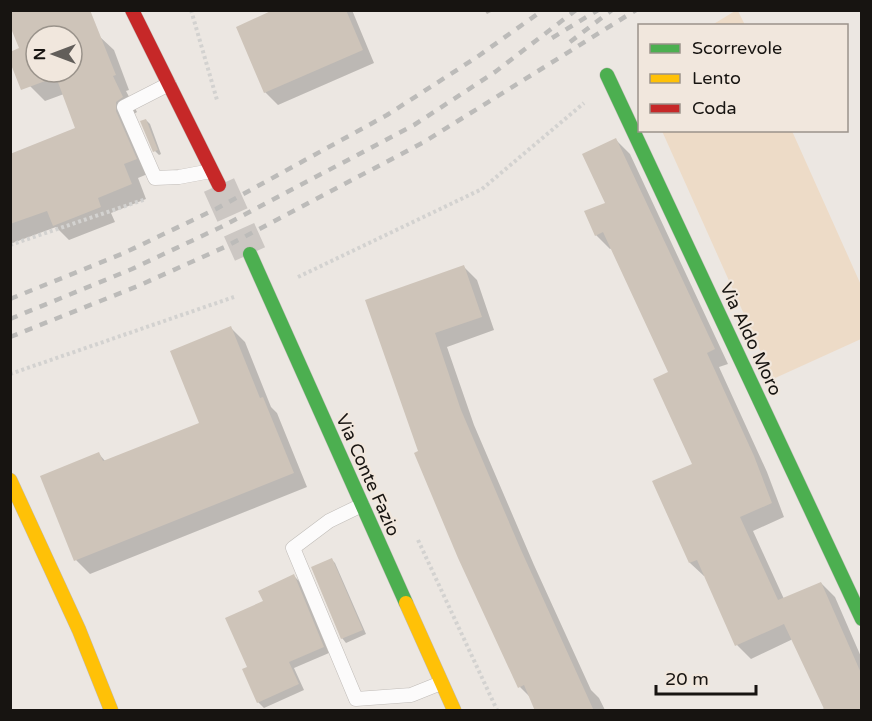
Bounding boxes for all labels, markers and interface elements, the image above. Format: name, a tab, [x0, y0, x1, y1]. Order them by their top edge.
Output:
north arrow	[24, 24, 84, 84]
legend	[638, 24, 848, 132]
text: Scorrevole	[692, 37, 782, 59]
text: N	[30, 48, 50, 60]
text: Lento	[692, 67, 741, 89]
text: Coda	[692, 97, 737, 119]
street label: Via Aldo Moro	[715, 279, 787, 399]
street label: Via Conte Fazio	[331, 411, 405, 539]
scale bar	[656, 658, 756, 696]
text: 20 m	[665, 668, 709, 690]

